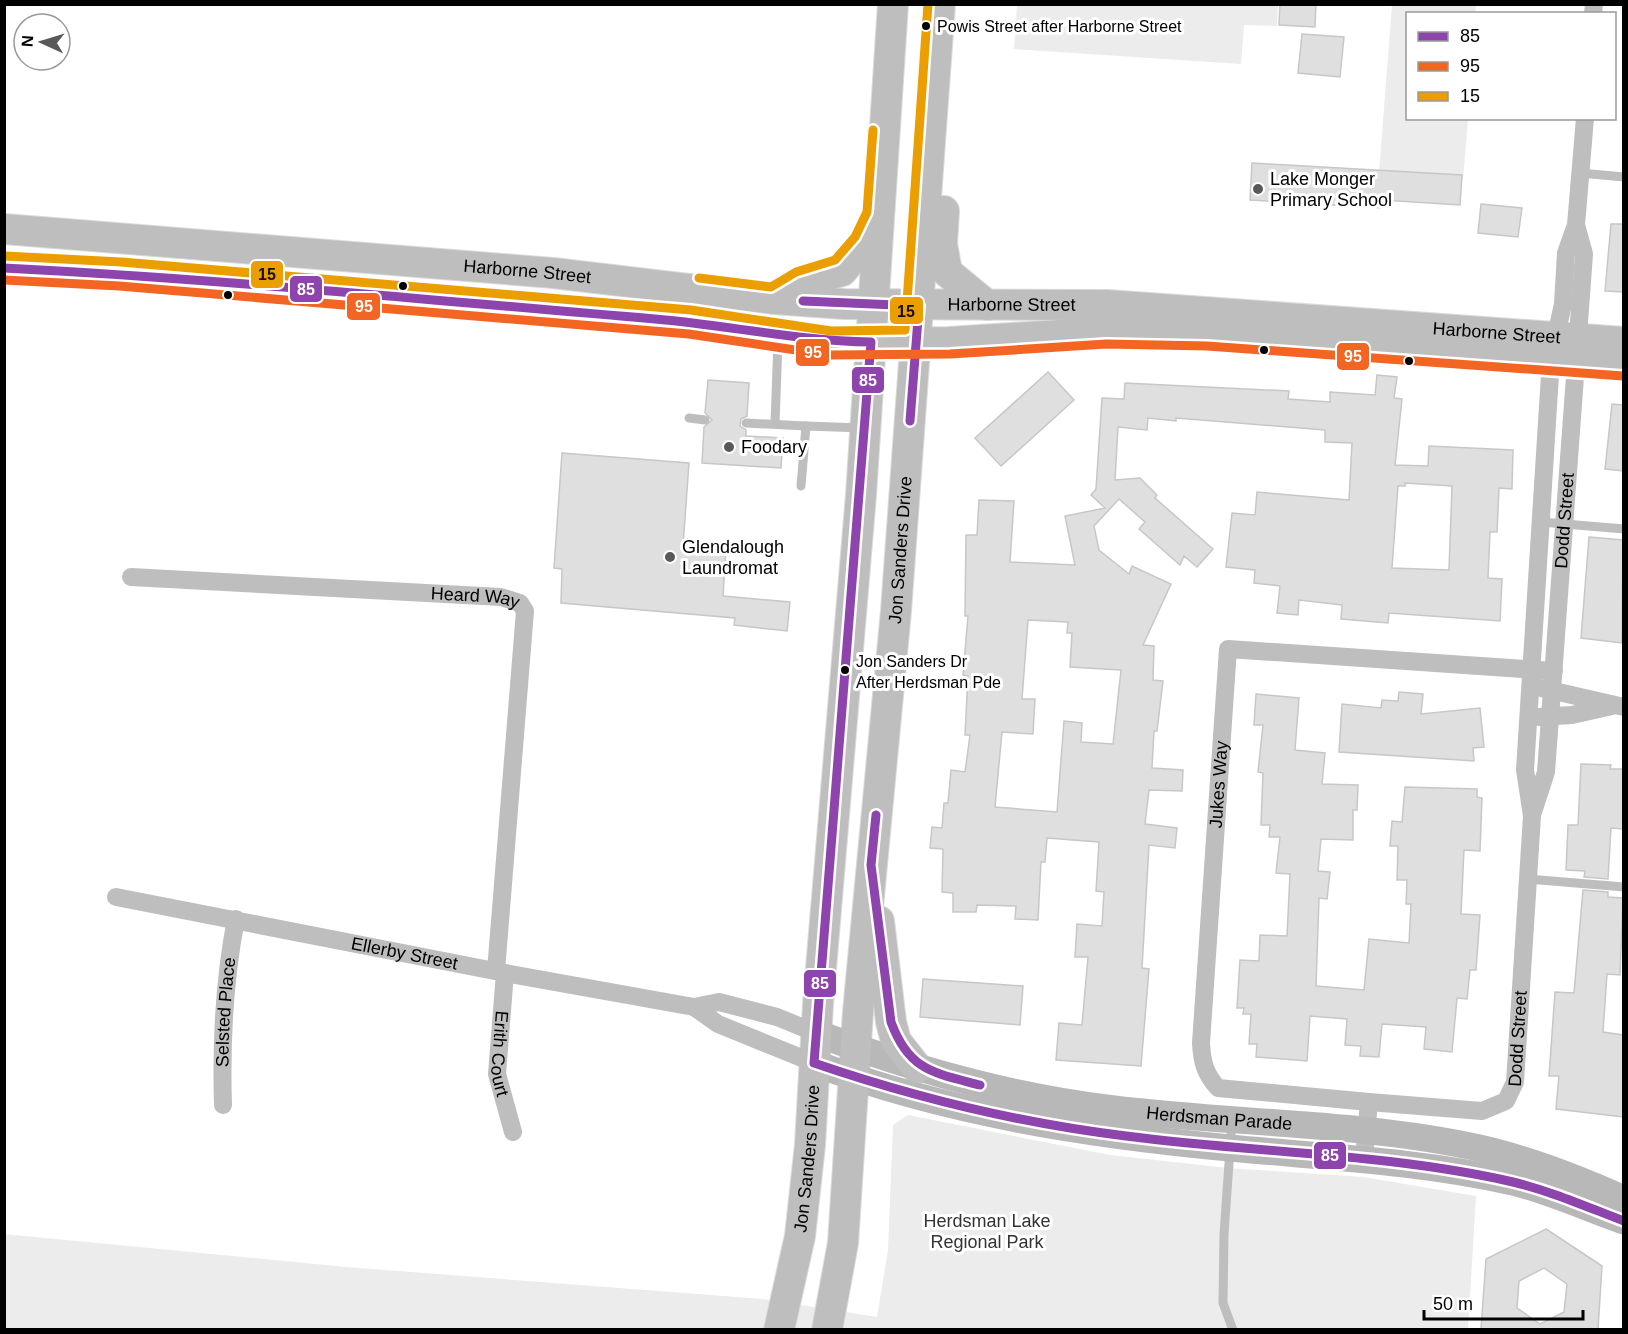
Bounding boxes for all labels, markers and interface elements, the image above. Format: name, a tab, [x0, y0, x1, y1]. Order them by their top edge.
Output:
north arrow	[12, 12, 72, 72]
legend	[1406, 12, 1616, 120]
place label: Powis Street after Harborne Street	[937, 18, 1182, 35]
marker: Powis Street after Harborne Street	[920, 20, 932, 32]
text: 85	[1460, 26, 1480, 46]
text: N	[19, 35, 36, 47]
text: 95	[1460, 56, 1480, 76]
text: 15	[1460, 86, 1480, 106]
place label: Lake Monger Primary School	[1270, 169, 1392, 210]
marker: Lake Monger Primary School	[1251, 182, 1265, 196]
street label: Harborne Street	[463, 256, 592, 287]
line badge: 15	[250, 260, 284, 289]
text: 15	[258, 266, 276, 283]
line badge: 85	[289, 275, 323, 303]
unlabelled marker	[397, 280, 409, 292]
text: 85	[297, 281, 315, 298]
unlabelled marker	[222, 289, 234, 301]
line badge: 95	[346, 292, 381, 321]
street label: Harborne Street	[947, 294, 1076, 315]
line badge: 15	[889, 296, 924, 325]
text: 95	[355, 298, 373, 315]
text: 15	[897, 303, 915, 320]
street label: Harborne Street	[1432, 318, 1561, 347]
line badge: 95	[795, 338, 830, 367]
line badge: 95	[1336, 342, 1370, 371]
text: 95	[804, 344, 822, 361]
unlabelled marker	[1258, 344, 1270, 356]
text: 95	[1344, 348, 1362, 365]
unlabelled marker	[1403, 355, 1415, 367]
line badge: 85	[851, 366, 885, 394]
text: 85	[859, 372, 877, 389]
place label: Foodary	[741, 437, 807, 457]
marker: Foodary	[722, 440, 736, 454]
street label: Dodd Street	[1551, 472, 1578, 569]
street label: Jon Sanders Drive	[885, 475, 916, 625]
place label: Glendalough Laundromat	[682, 537, 784, 578]
marker: Glendalough Laundromat	[663, 550, 677, 564]
street label: Heard Way	[430, 583, 522, 612]
place label: Jon Sanders Dr After Herdsman Pde	[856, 653, 1001, 691]
marker: Jon Sanders Dr After Herdsman Pde	[839, 664, 851, 676]
street label: Jukes Way	[1206, 740, 1232, 829]
street label: Ellerby Street	[350, 933, 460, 974]
street label: Selsted Place	[212, 956, 240, 1067]
line badge: 85	[803, 969, 837, 998]
text: 85	[811, 975, 829, 992]
street label: Dodd Street	[1505, 990, 1531, 1087]
street label: Erith Court	[487, 1010, 513, 1099]
street label: Jon Sanders Drive	[790, 1084, 823, 1234]
street label: Herdsman Parade	[1145, 1103, 1293, 1134]
line badge: 85	[1313, 1141, 1347, 1170]
text: 85	[1321, 1147, 1339, 1164]
park label: Herdsman Lake Regional Park	[923, 1211, 1051, 1252]
scale bar	[1424, 1283, 1583, 1321]
text: 50 m	[1433, 1294, 1473, 1314]

